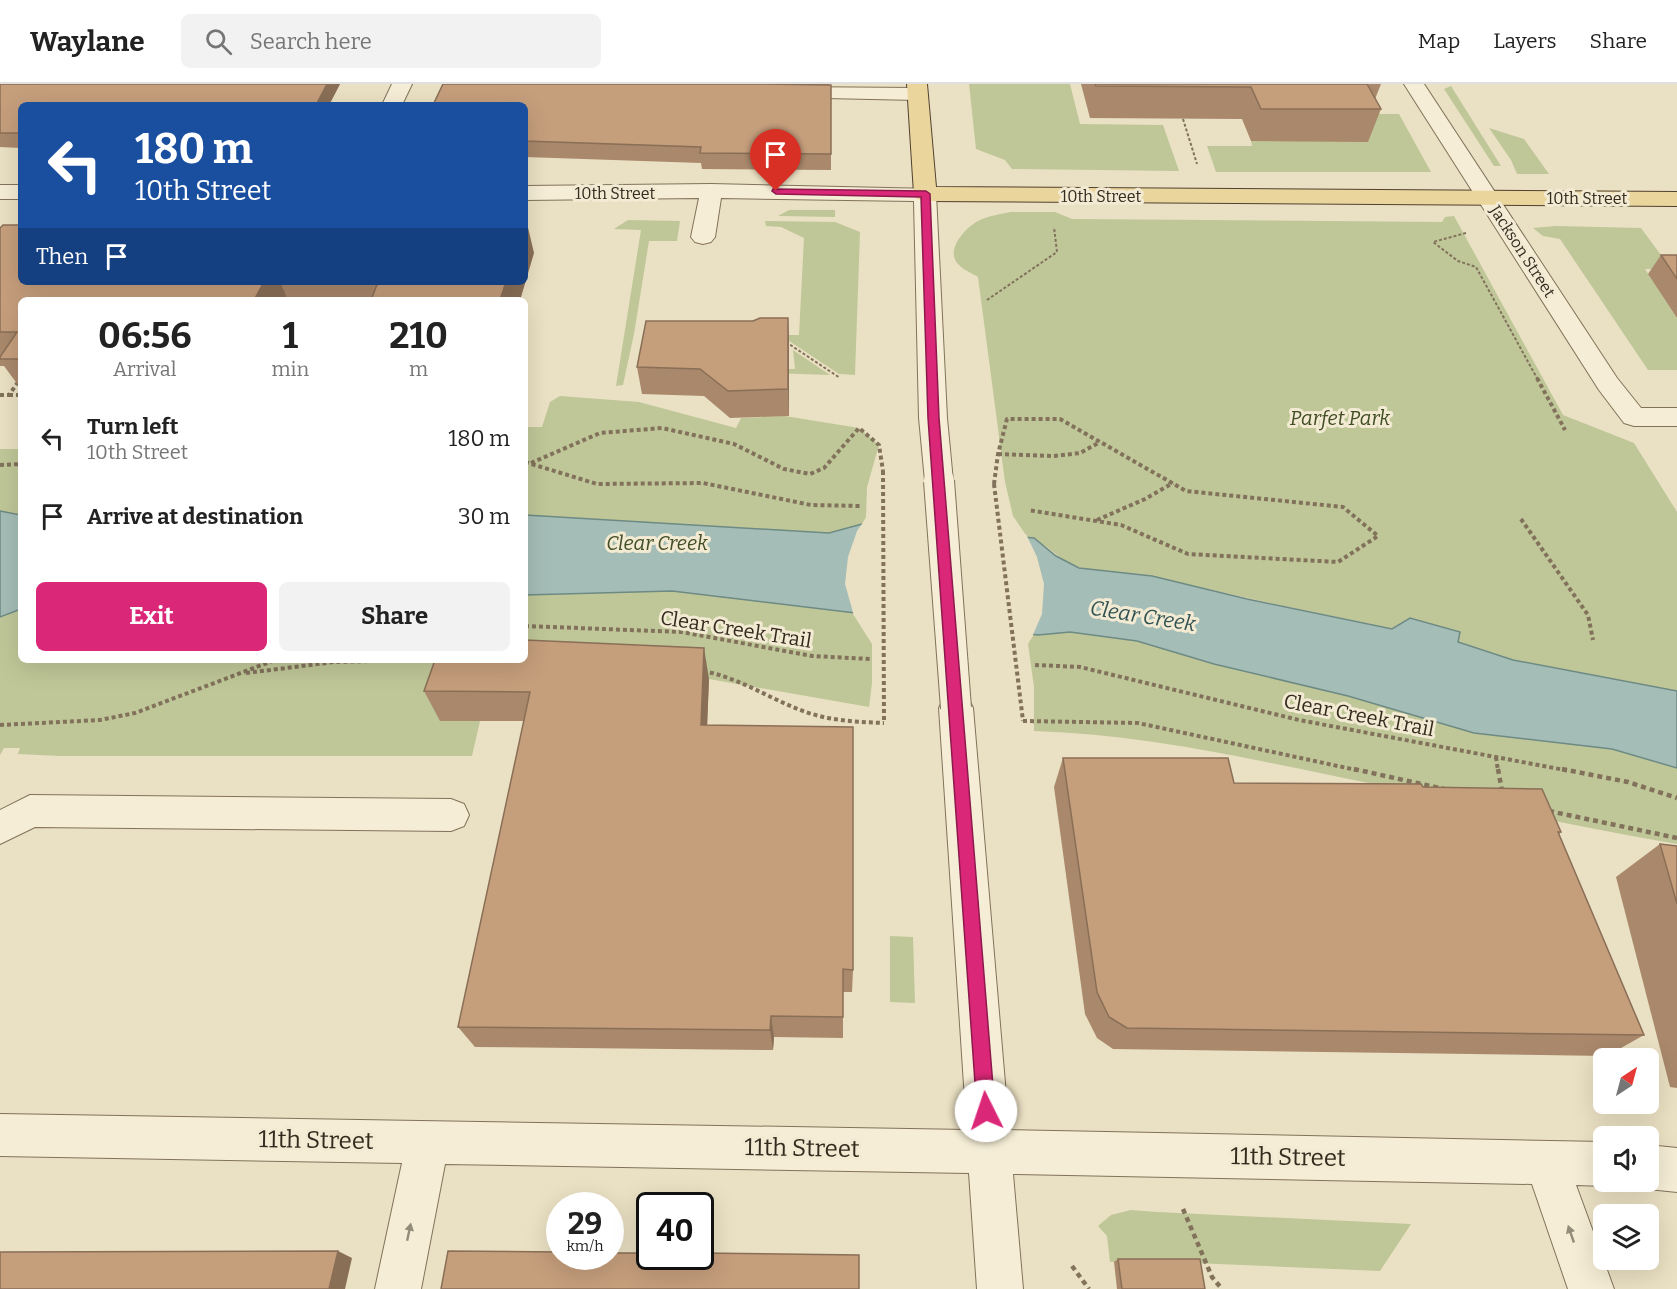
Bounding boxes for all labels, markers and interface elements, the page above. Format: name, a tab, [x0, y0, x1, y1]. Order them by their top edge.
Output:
search box	[181, 14, 601, 68]
text: Waylane	[30, 25, 145, 58]
icon: search	[202, 25, 235, 58]
text: Search here	[250, 28, 372, 55]
text: Map	[1418, 28, 1460, 54]
text: Layers	[1493, 28, 1557, 54]
text: Share	[1590, 28, 1647, 54]
text: 180 m	[135, 124, 253, 174]
icon: left	[36, 126, 114, 204]
pin	[750, 129, 801, 191]
icon: arrive	[759, 138, 792, 171]
text: 10th Street	[135, 175, 271, 207]
street label: 10th Street	[575, 184, 656, 203]
street label: 10th Street	[1061, 187, 1142, 206]
street label: 10th Street	[1547, 189, 1628, 208]
street label: Jackson Street	[1485, 201, 1559, 301]
icon: arrive	[100, 240, 133, 273]
text: Then	[36, 243, 88, 270]
text: 06:56	[98, 314, 192, 358]
text: 1	[283, 314, 298, 358]
text: 210	[389, 314, 448, 358]
text: Arrival	[113, 357, 176, 381]
text: min	[272, 357, 309, 381]
text: m	[409, 357, 428, 381]
park label: Parfet Park	[1290, 406, 1390, 431]
text: Turn left	[87, 413, 179, 440]
icon: left	[36, 422, 69, 455]
text: 180 m	[448, 425, 510, 452]
text: 10th Street	[87, 440, 188, 464]
icon: arrive	[36, 500, 69, 533]
text: Arrive at destination	[87, 503, 303, 530]
text: 30 m	[458, 503, 510, 530]
park label: Clear Creek	[606, 531, 708, 555]
button: Exit	[36, 582, 267, 651]
button: Share	[279, 582, 510, 651]
water label: Clear Creek	[1088, 595, 1198, 637]
street label: Clear Creek Trail	[659, 605, 814, 653]
street label: Clear Creek Trail	[1282, 689, 1437, 741]
north arrow	[1593, 1048, 1659, 1114]
map controls	[1593, 1048, 1659, 1270]
position arrow	[954, 1079, 1018, 1143]
street label: 11th Street	[258, 1125, 374, 1155]
button: sound	[1593, 1126, 1659, 1192]
street label: 11th Street	[744, 1133, 860, 1163]
street label: 11th Street	[1230, 1142, 1346, 1172]
speed limit sign: 40	[636, 1192, 714, 1270]
button: layers	[1593, 1204, 1659, 1270]
text: 29	[568, 1206, 602, 1242]
one-way arrow	[405, 1222, 415, 1241]
one-way arrow	[1566, 1225, 1576, 1243]
text: km/h	[566, 1237, 604, 1255]

